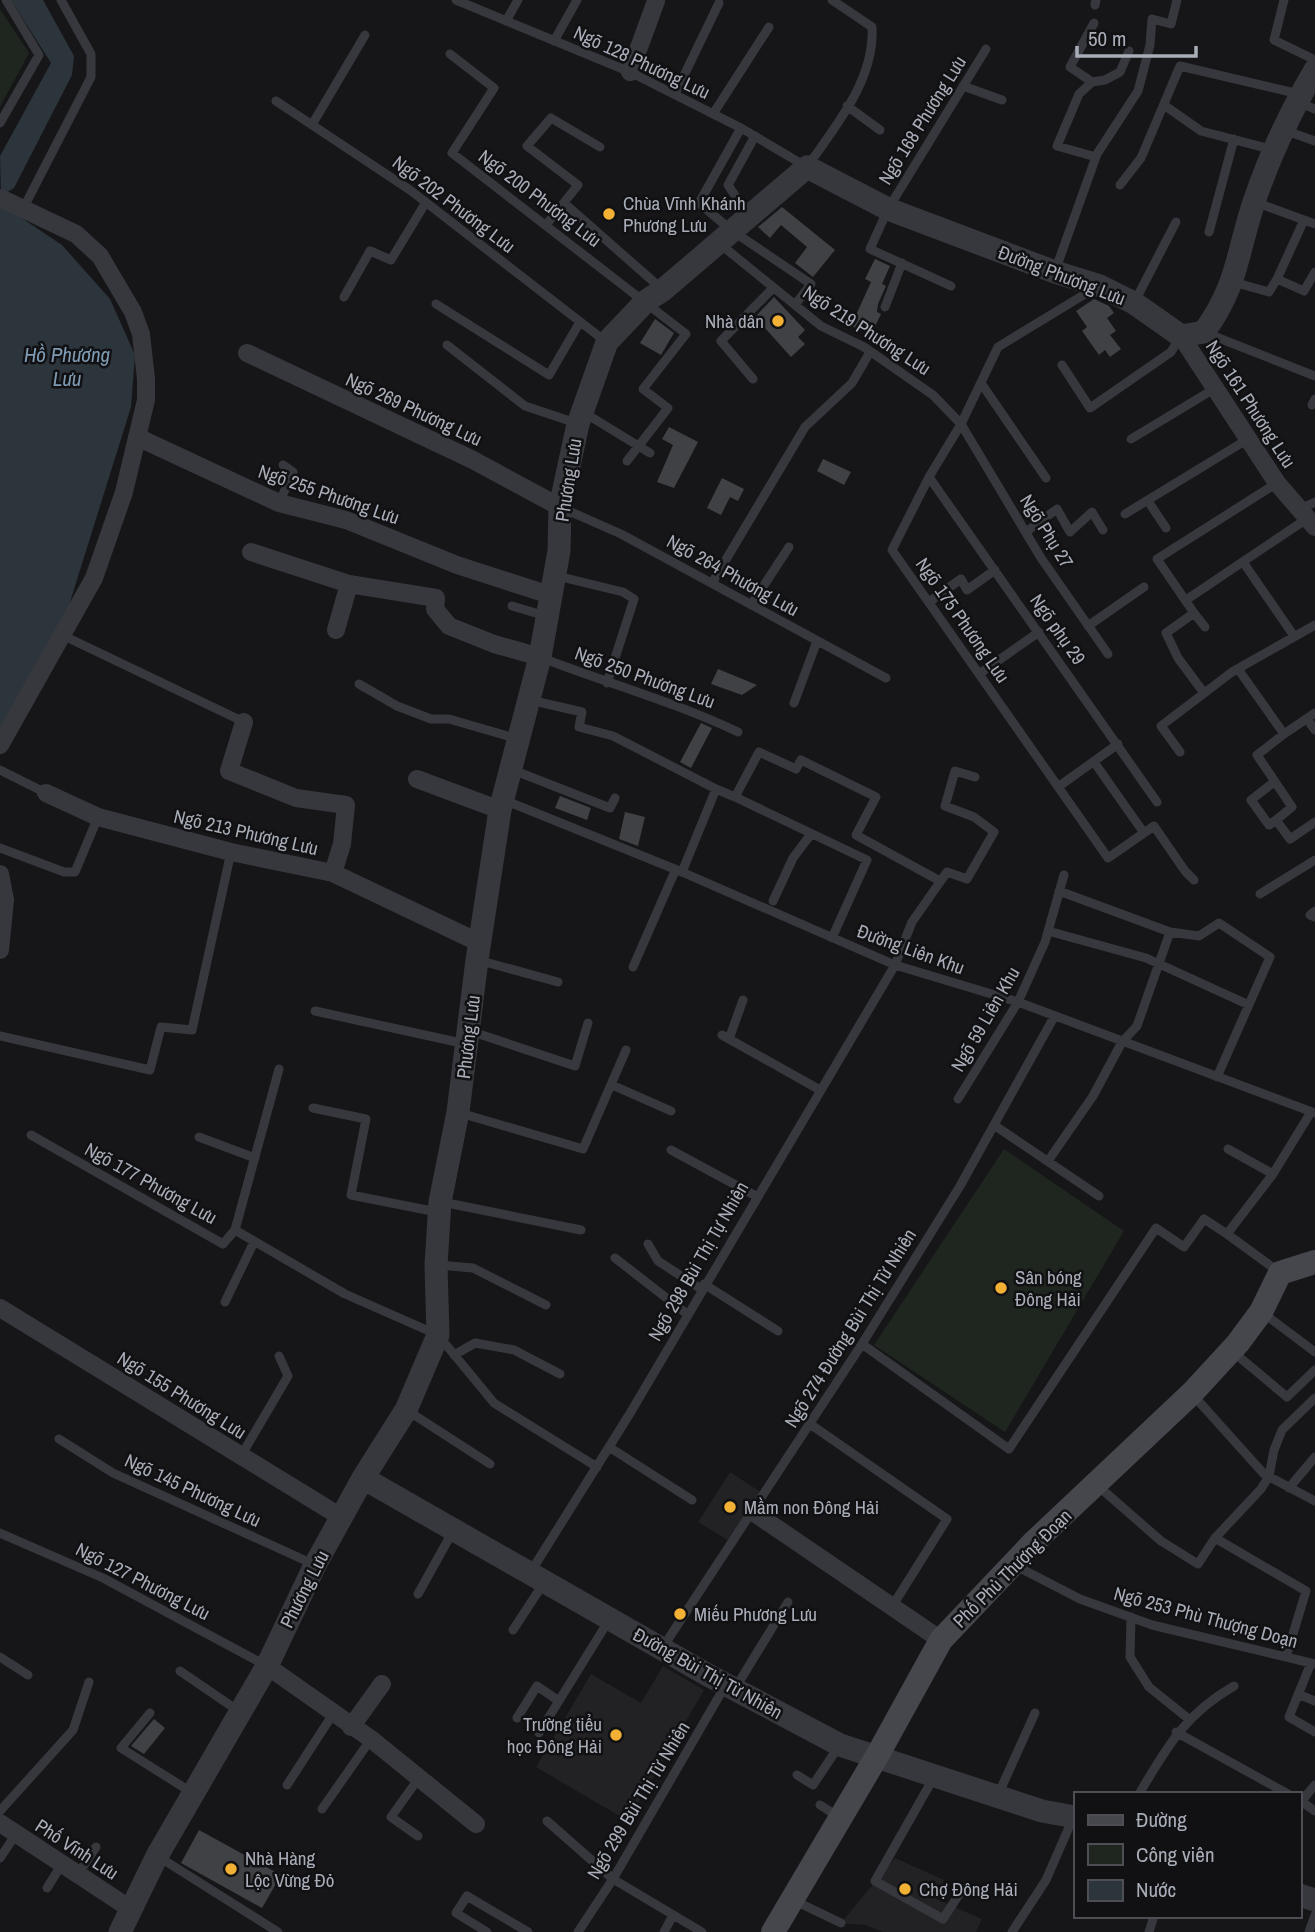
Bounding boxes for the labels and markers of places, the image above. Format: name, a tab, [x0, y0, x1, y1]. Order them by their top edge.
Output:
place label: Chùa Vĩnh Khánh Phương Lưu	[623, 190, 746, 238]
marker: Chùa Vĩnh Khánh Phương Lưu	[601, 206, 617, 222]
place label: Nhà dân	[705, 308, 764, 334]
marker: Nhà dân	[770, 313, 786, 329]
place label: Sân bóng Đông Hải	[1015, 1264, 1082, 1312]
marker: Sân bóng Đông Hải	[993, 1280, 1009, 1296]
place label: Mầm non Đông Hải	[744, 1494, 879, 1520]
marker: Mầm non Đông Hải	[722, 1499, 738, 1515]
place label: Miếu Phương Lưu	[694, 1601, 817, 1627]
marker: Miếu Phương Lưu	[672, 1606, 688, 1622]
place label: Trường tiểu học Đông Hải	[507, 1711, 602, 1759]
marker: Trường tiểu học Đông Hải	[608, 1727, 624, 1743]
place label: Nhà Hàng Lộc Vừng Đỏ	[245, 1845, 335, 1893]
marker: Nhà Hàng Lộc Vừng Đỏ	[223, 1861, 239, 1877]
place label: Chợ Đông Hải	[919, 1876, 1018, 1902]
marker: Chợ Đông Hải	[897, 1881, 913, 1897]

